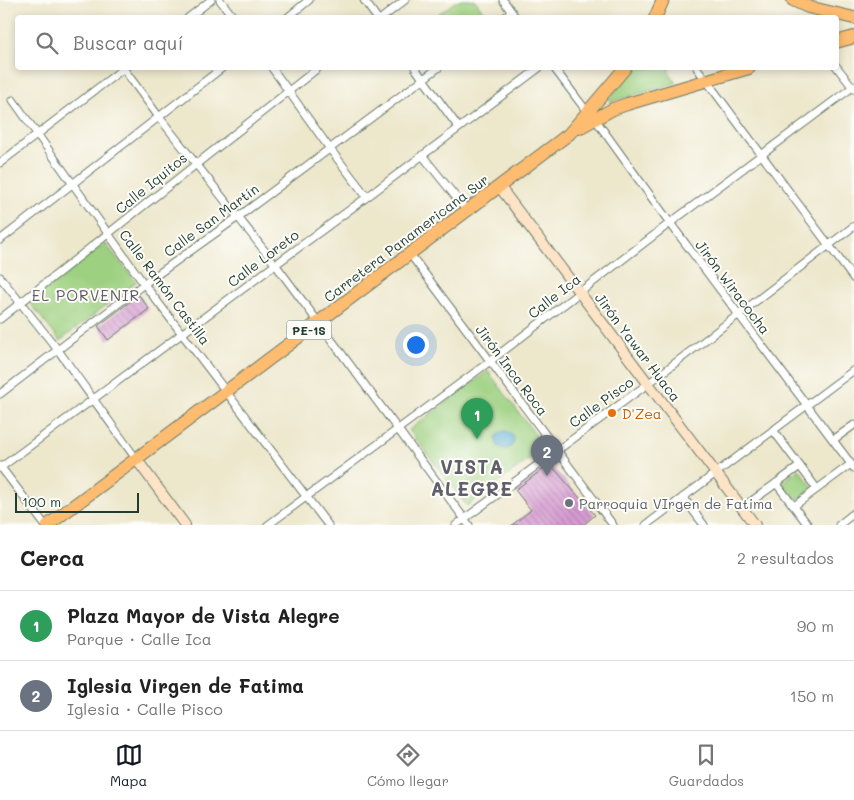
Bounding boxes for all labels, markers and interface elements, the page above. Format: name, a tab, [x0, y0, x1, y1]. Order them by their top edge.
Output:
search box	[15, 15, 839, 70]
icon: search	[33, 29, 61, 57]
text: Buscar aquí	[73, 30, 183, 55]
street label: Calle Iquitos	[111, 148, 191, 218]
street label: Carretera Panamericana Sur	[320, 170, 492, 306]
street label: Calle San Martín	[160, 179, 262, 261]
street label: Calle Ramón Castilla	[115, 225, 215, 349]
street label: Calle Loreto	[223, 225, 303, 291]
street label: Jirón Wiracocha	[691, 236, 775, 338]
street label: Calle Ica	[524, 269, 584, 323]
district label: EL PORVENIR	[32, 285, 140, 305]
street label: Jirón Yawar Huaca	[591, 289, 685, 405]
road number: PE-1S	[286, 320, 332, 340]
street label: Jirón Inca Roca	[472, 321, 552, 419]
your location	[403, 332, 429, 358]
street label: Calle Pisco	[565, 372, 637, 432]
pin: 1	[461, 398, 493, 439]
place label: D'Zea	[622, 404, 662, 423]
marker: D'Zea	[606, 407, 618, 419]
pin: 2	[531, 435, 563, 476]
district label: VISTA ALEGRE	[431, 454, 513, 501]
scale bar	[15, 490, 139, 513]
text: 100 m	[22, 492, 61, 511]
place label: Parroquia VIrgen de Fatima	[579, 494, 773, 513]
marker: Parroquia VIrgen de Fatima	[563, 497, 575, 509]
text: Cerca	[20, 544, 85, 571]
text: 2 resultados	[737, 547, 834, 568]
text: Plaza Mayor de Vista Alegre	[67, 603, 340, 628]
text: 1	[32, 615, 40, 636]
text: 90 m	[797, 615, 834, 636]
text: Parque · Calle Ica	[67, 628, 212, 649]
text: Iglesia Virgen de Fatima	[67, 673, 304, 698]
text: 2	[32, 685, 40, 706]
text: 150 m	[790, 685, 834, 706]
text: Iglesia · Calle Pisco	[67, 698, 223, 719]
tab: Mapa	[110, 741, 147, 790]
tab: Cómo llegar	[367, 741, 449, 790]
tab: Guardados	[669, 741, 744, 790]

